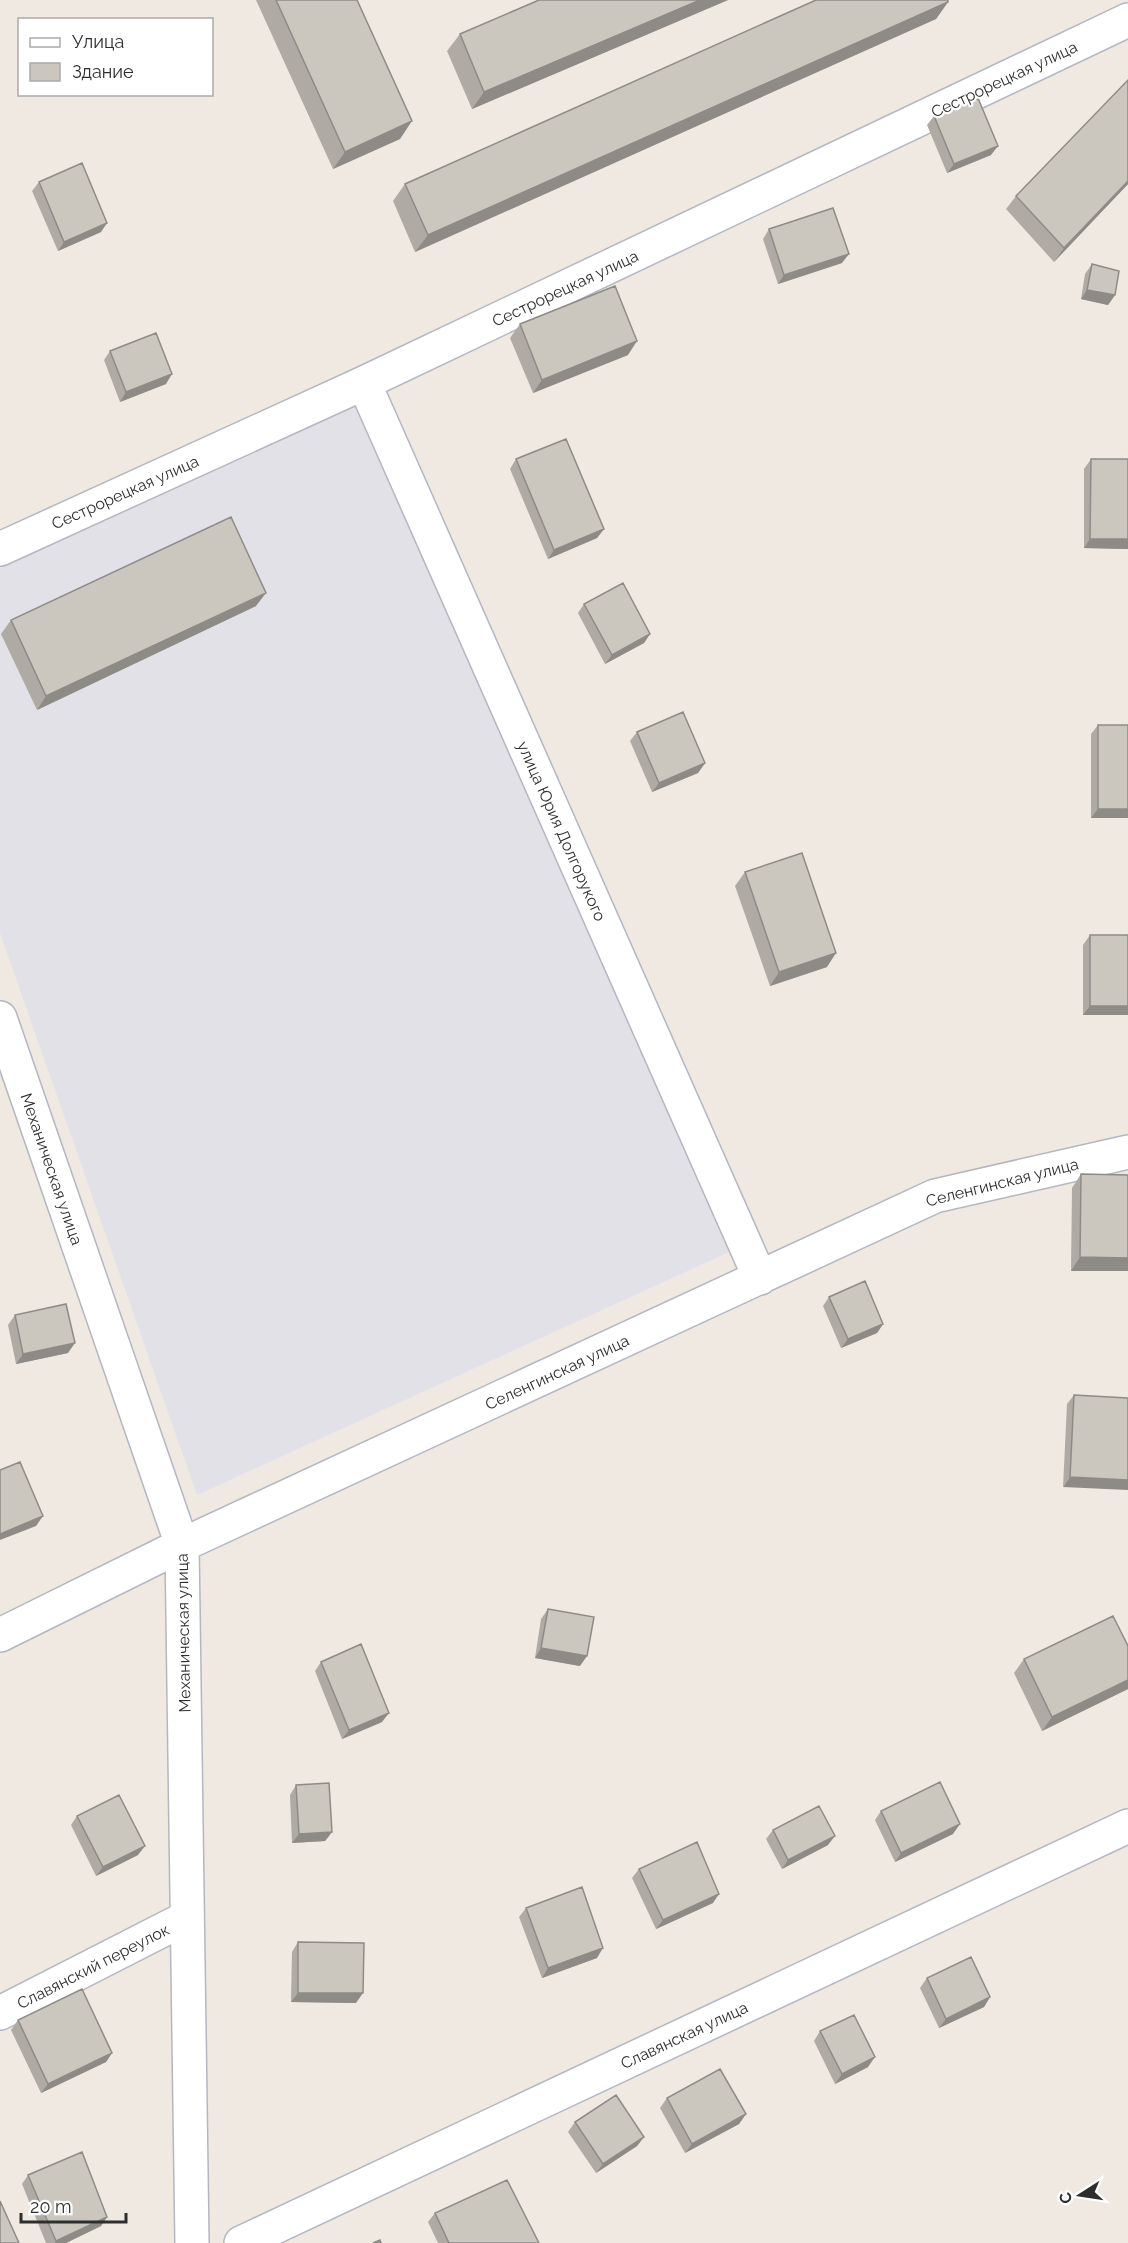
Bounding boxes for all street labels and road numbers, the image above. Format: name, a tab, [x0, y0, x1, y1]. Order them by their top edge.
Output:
street label: Сестрорецкая улица	[928, 37, 1080, 122]
street label: Сестрорецкая улица	[489, 246, 641, 331]
street label: Сестрорецкая улица	[49, 451, 202, 533]
street label: улица Юрия Долгорукого	[513, 738, 610, 924]
street label: Механическая улица	[17, 1091, 86, 1248]
street label: Селенгинская улица	[924, 1154, 1080, 1211]
street label: Селенгинская улица	[482, 1331, 632, 1414]
street label: Механическая улица	[173, 1553, 194, 1713]
street label: Славянский переулок	[14, 1920, 173, 2013]
street label: Славянская улица	[618, 1998, 751, 2073]

